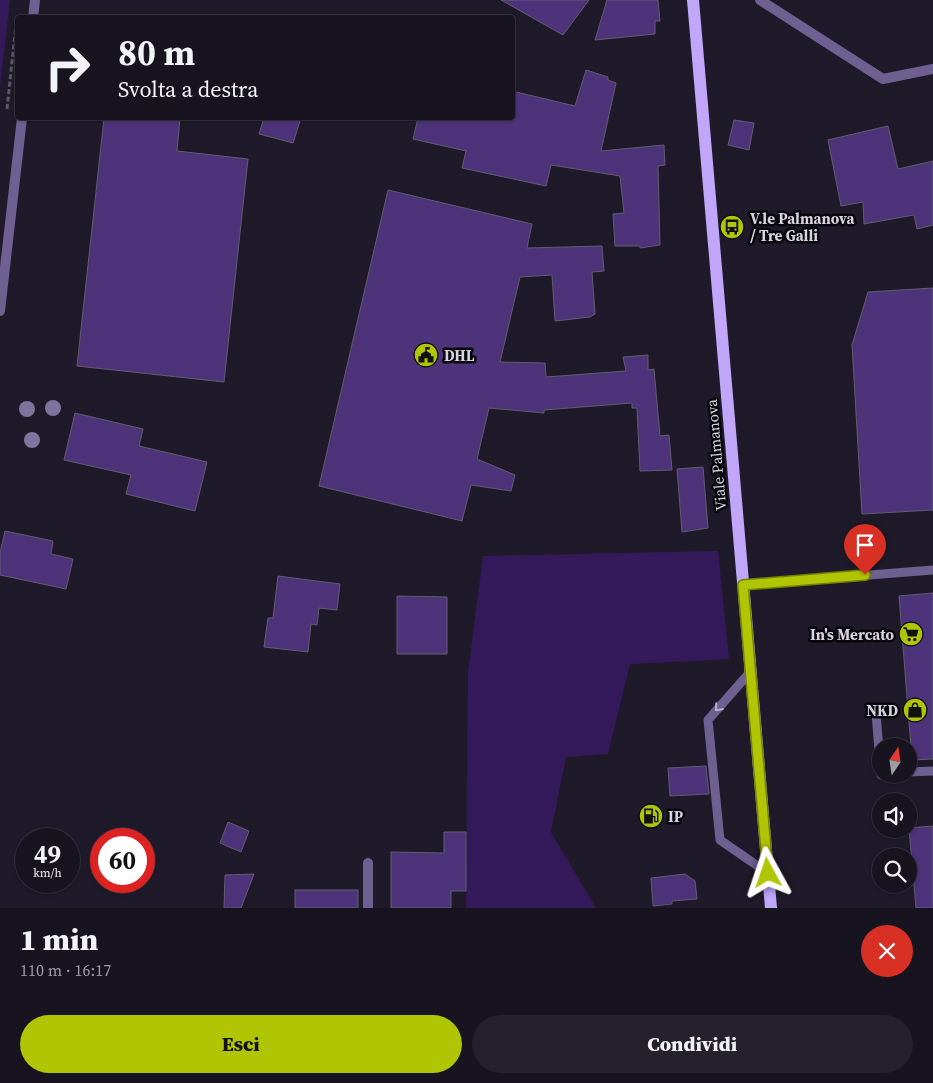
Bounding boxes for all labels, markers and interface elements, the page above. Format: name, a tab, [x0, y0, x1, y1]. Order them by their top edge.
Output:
text: 80 m	[118, 29, 195, 77]
icon: right	[35, 35, 100, 100]
text: Svolta a destra	[118, 74, 258, 104]
place label: V.le Palmanova / Tre Galli	[750, 208, 856, 246]
bus stop icon: V.le Palmanova / Tre Galli	[719, 214, 745, 240]
public building icon: DHL	[413, 342, 439, 368]
place label: DHL	[444, 345, 475, 366]
street label: Viale Palmanova	[701, 398, 731, 512]
pin	[844, 524, 886, 575]
icon: arrive	[851, 531, 879, 559]
supermarket icon: In's Mercato	[898, 621, 924, 647]
place label: In's Mercato	[810, 624, 895, 645]
shop icon: NKD	[902, 697, 928, 723]
place label: NKD	[866, 700, 898, 721]
one-way arrow	[715, 703, 724, 712]
north arrow	[872, 738, 918, 782]
map controls	[872, 738, 917, 893]
button: sound	[872, 793, 917, 838]
fuel station icon: IP	[638, 803, 664, 829]
place label: IP	[668, 806, 683, 827]
speed limit sign: 60	[90, 828, 155, 893]
text: 49	[34, 837, 61, 871]
position arrow	[741, 846, 793, 898]
button: search	[872, 848, 917, 893]
text: km/h	[33, 865, 62, 881]
text: 1 min	[20, 919, 98, 960]
button: close	[861, 925, 913, 977]
text: 110 m · 16:17	[20, 959, 111, 981]
button: Esci	[20, 1015, 462, 1073]
button: Condividi	[472, 1015, 913, 1073]

